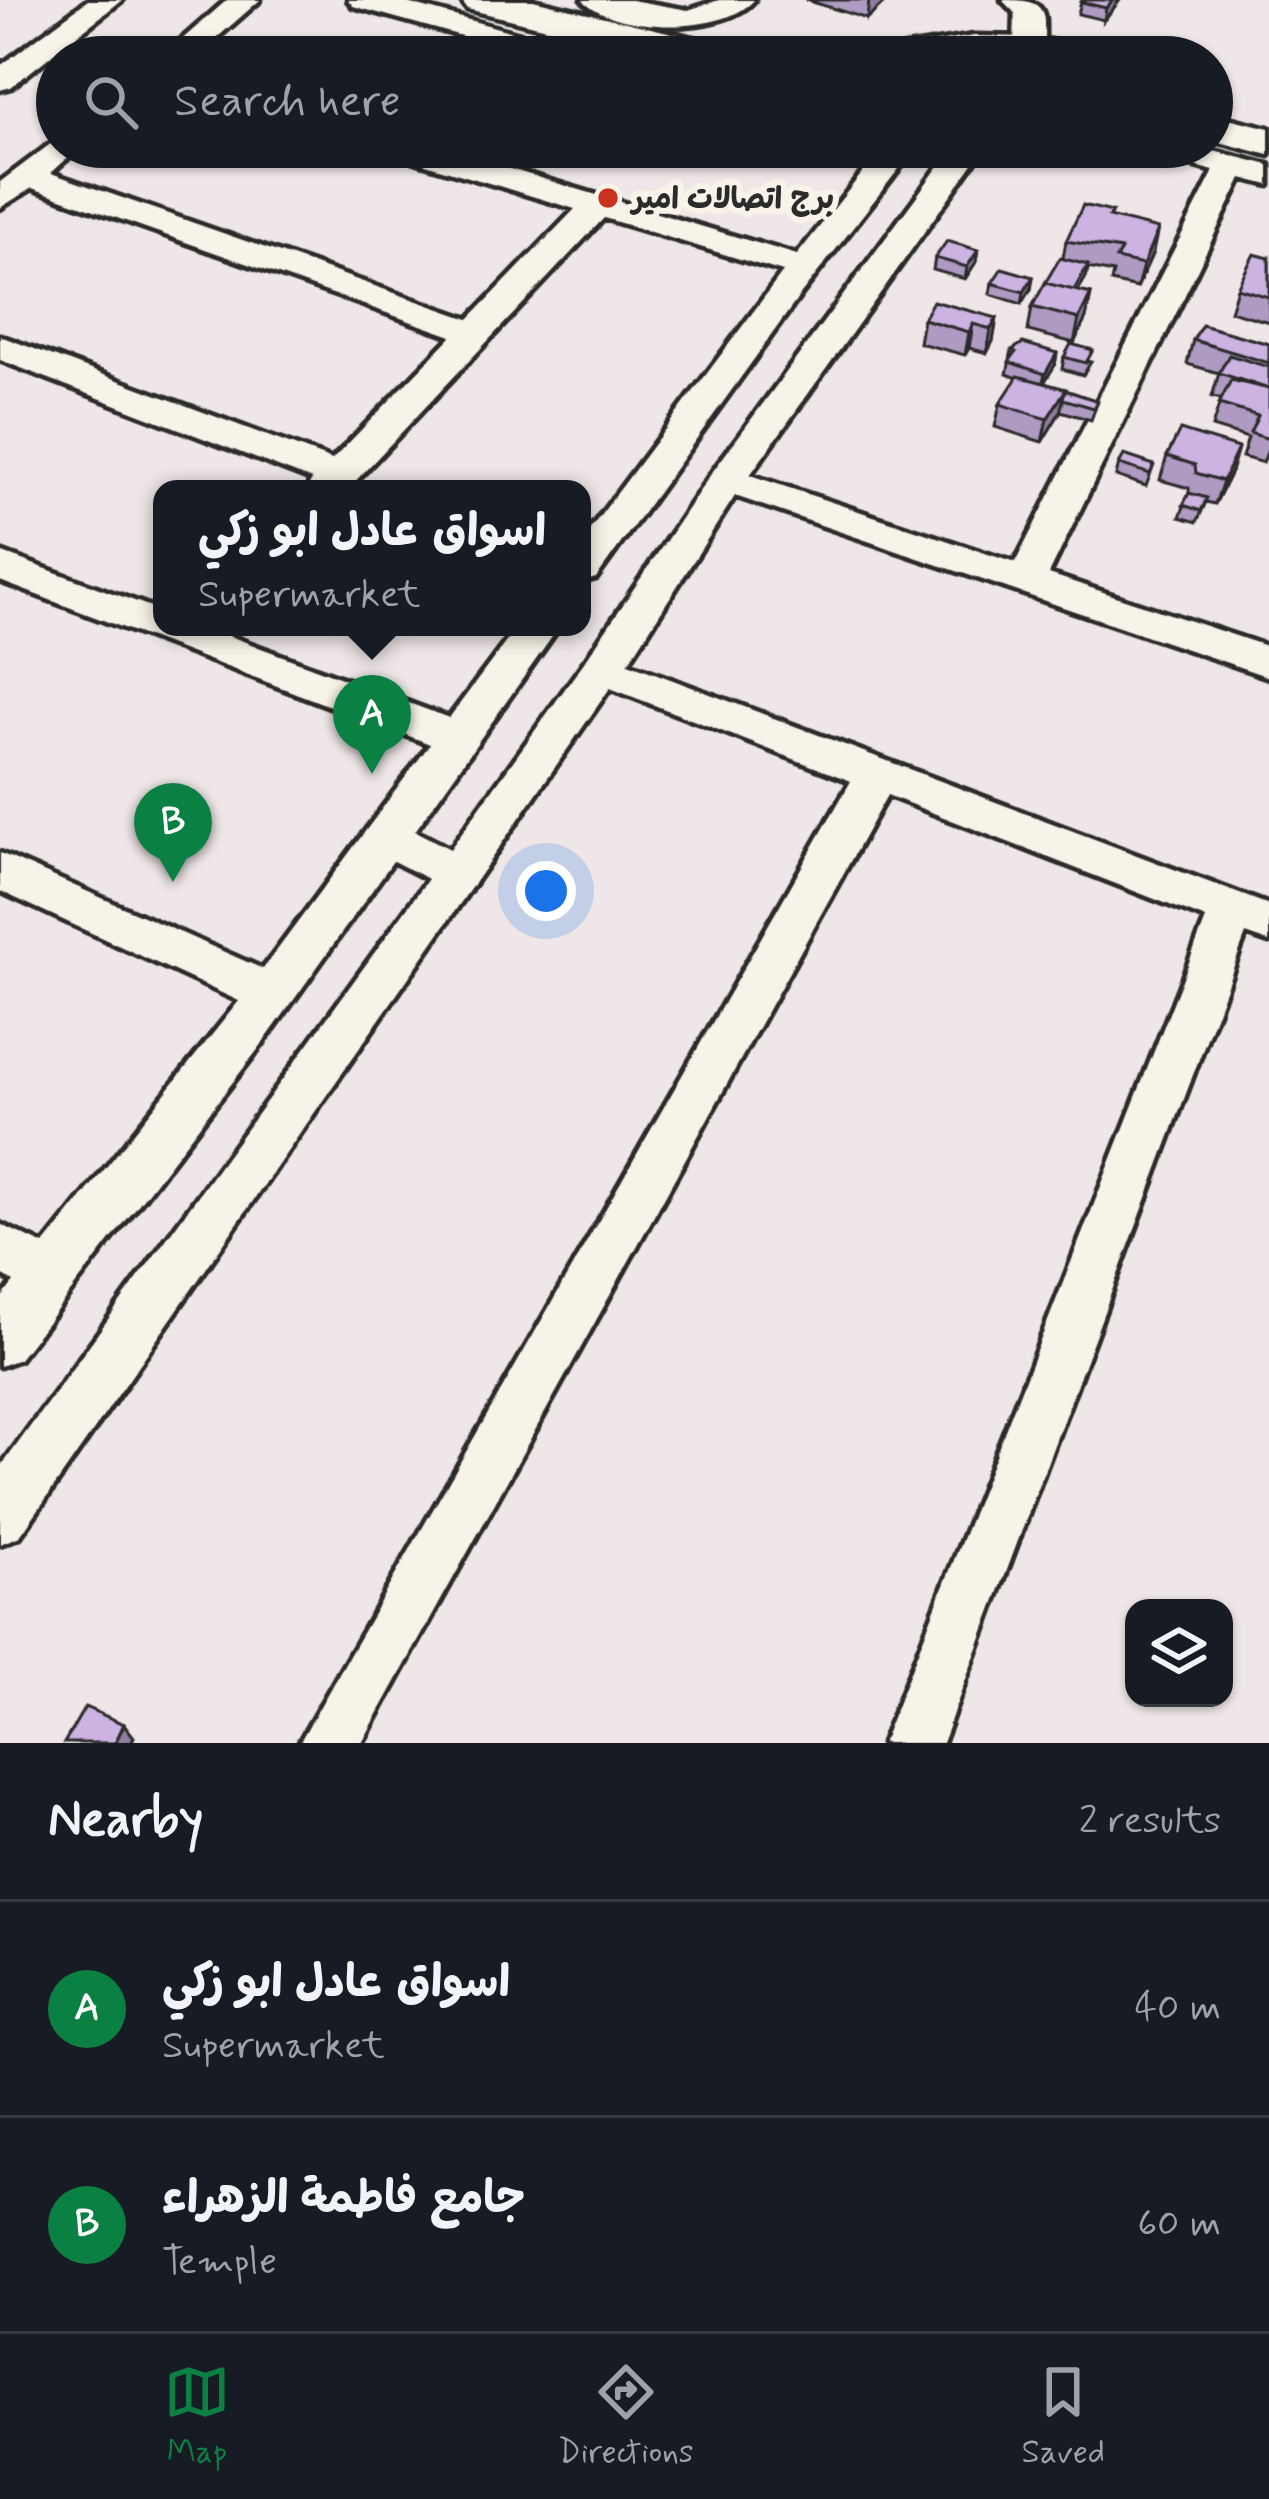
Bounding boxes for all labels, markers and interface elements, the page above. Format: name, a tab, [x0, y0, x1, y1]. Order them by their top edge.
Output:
search box	[36, 36, 1233, 168]
icon: search	[78, 69, 144, 135]
text: Search here	[174, 73, 401, 132]
place label: برج اتصالات امير	[629, 180, 834, 219]
marker: برج اتصالات امير	[595, 185, 621, 211]
popup	[153, 480, 591, 636]
text: اسواق عادل ابو زكي	[198, 503, 546, 562]
text: Supermarket	[198, 570, 421, 621]
pin: A	[333, 675, 411, 774]
pin: B	[134, 783, 212, 882]
your location	[516, 861, 576, 921]
map controls	[1125, 1599, 1233, 1707]
button: layers	[1125, 1599, 1233, 1707]
text: Nearby	[48, 1788, 203, 1854]
text: 2 results	[1079, 1796, 1221, 1847]
text: اسواق عادل ابو زكي	[162, 1954, 510, 2013]
text: A	[74, 1983, 100, 2034]
text: 40 m	[1134, 1983, 1221, 2034]
text: Supermarket	[162, 2021, 385, 2072]
text: جامع فاطمة الزهراء	[162, 2170, 525, 2229]
text: B	[75, 2199, 99, 2250]
text: 60 m	[1137, 2199, 1221, 2250]
text: Temple	[162, 2237, 277, 2288]
tab: Map	[164, 2359, 230, 2475]
tab: Directions	[558, 2359, 694, 2475]
tab: Saved	[1022, 2359, 1105, 2475]

